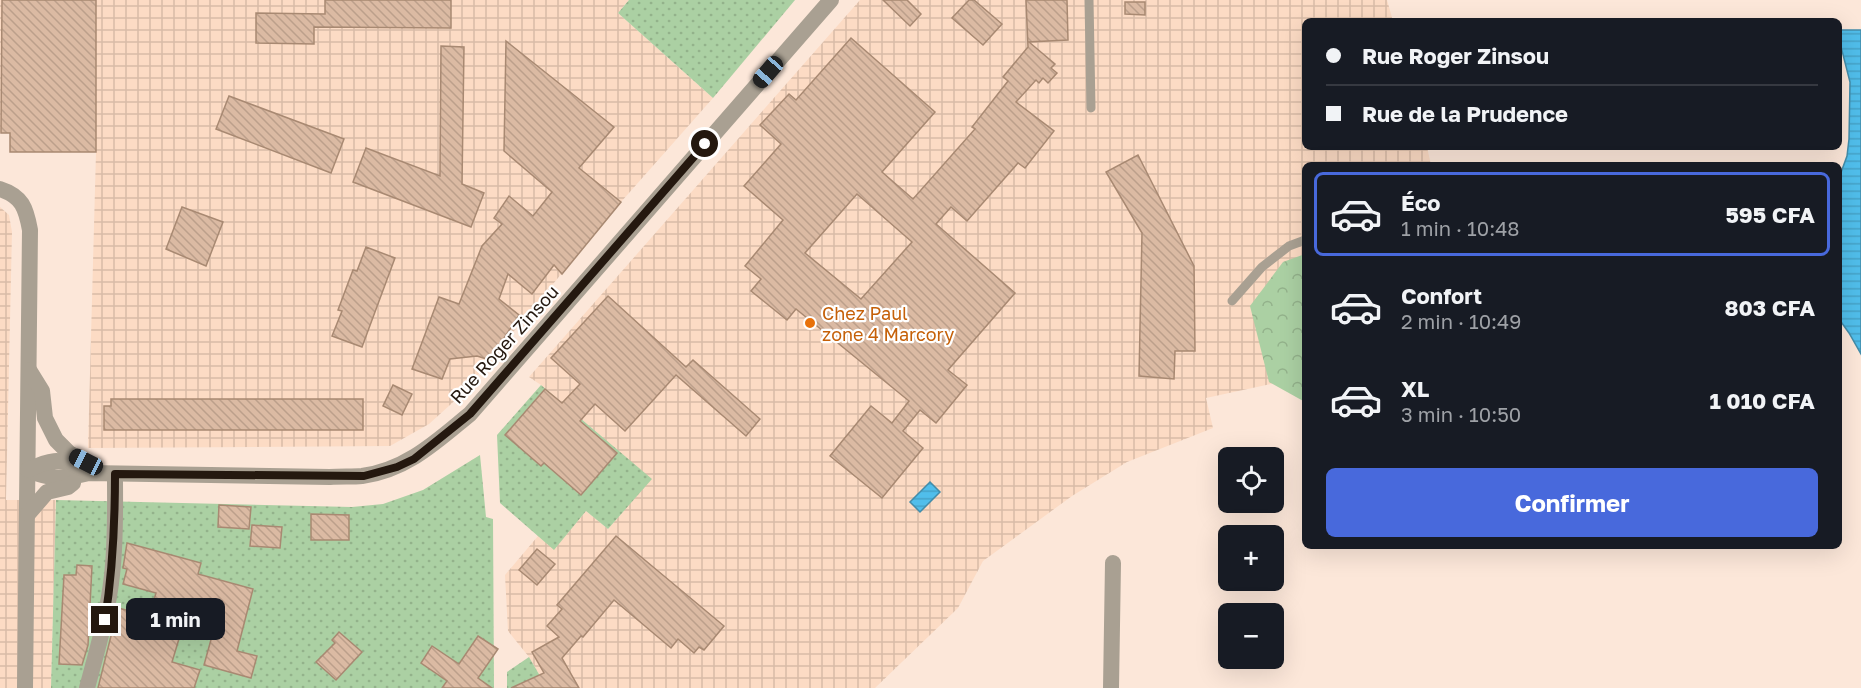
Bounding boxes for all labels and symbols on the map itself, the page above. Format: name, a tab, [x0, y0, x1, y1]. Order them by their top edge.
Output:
car	[749, 53, 787, 91]
route start	[691, 130, 718, 157]
street label: Rue Roger Zinsou	[445, 280, 563, 408]
place label: Chez Paul zone 4 Marcory	[822, 302, 954, 345]
marker: Chez Paul zone 4 Marcory	[803, 316, 817, 330]
car	[66, 446, 106, 478]
callout: 1 min	[126, 599, 225, 641]
route end	[91, 606, 118, 633]

